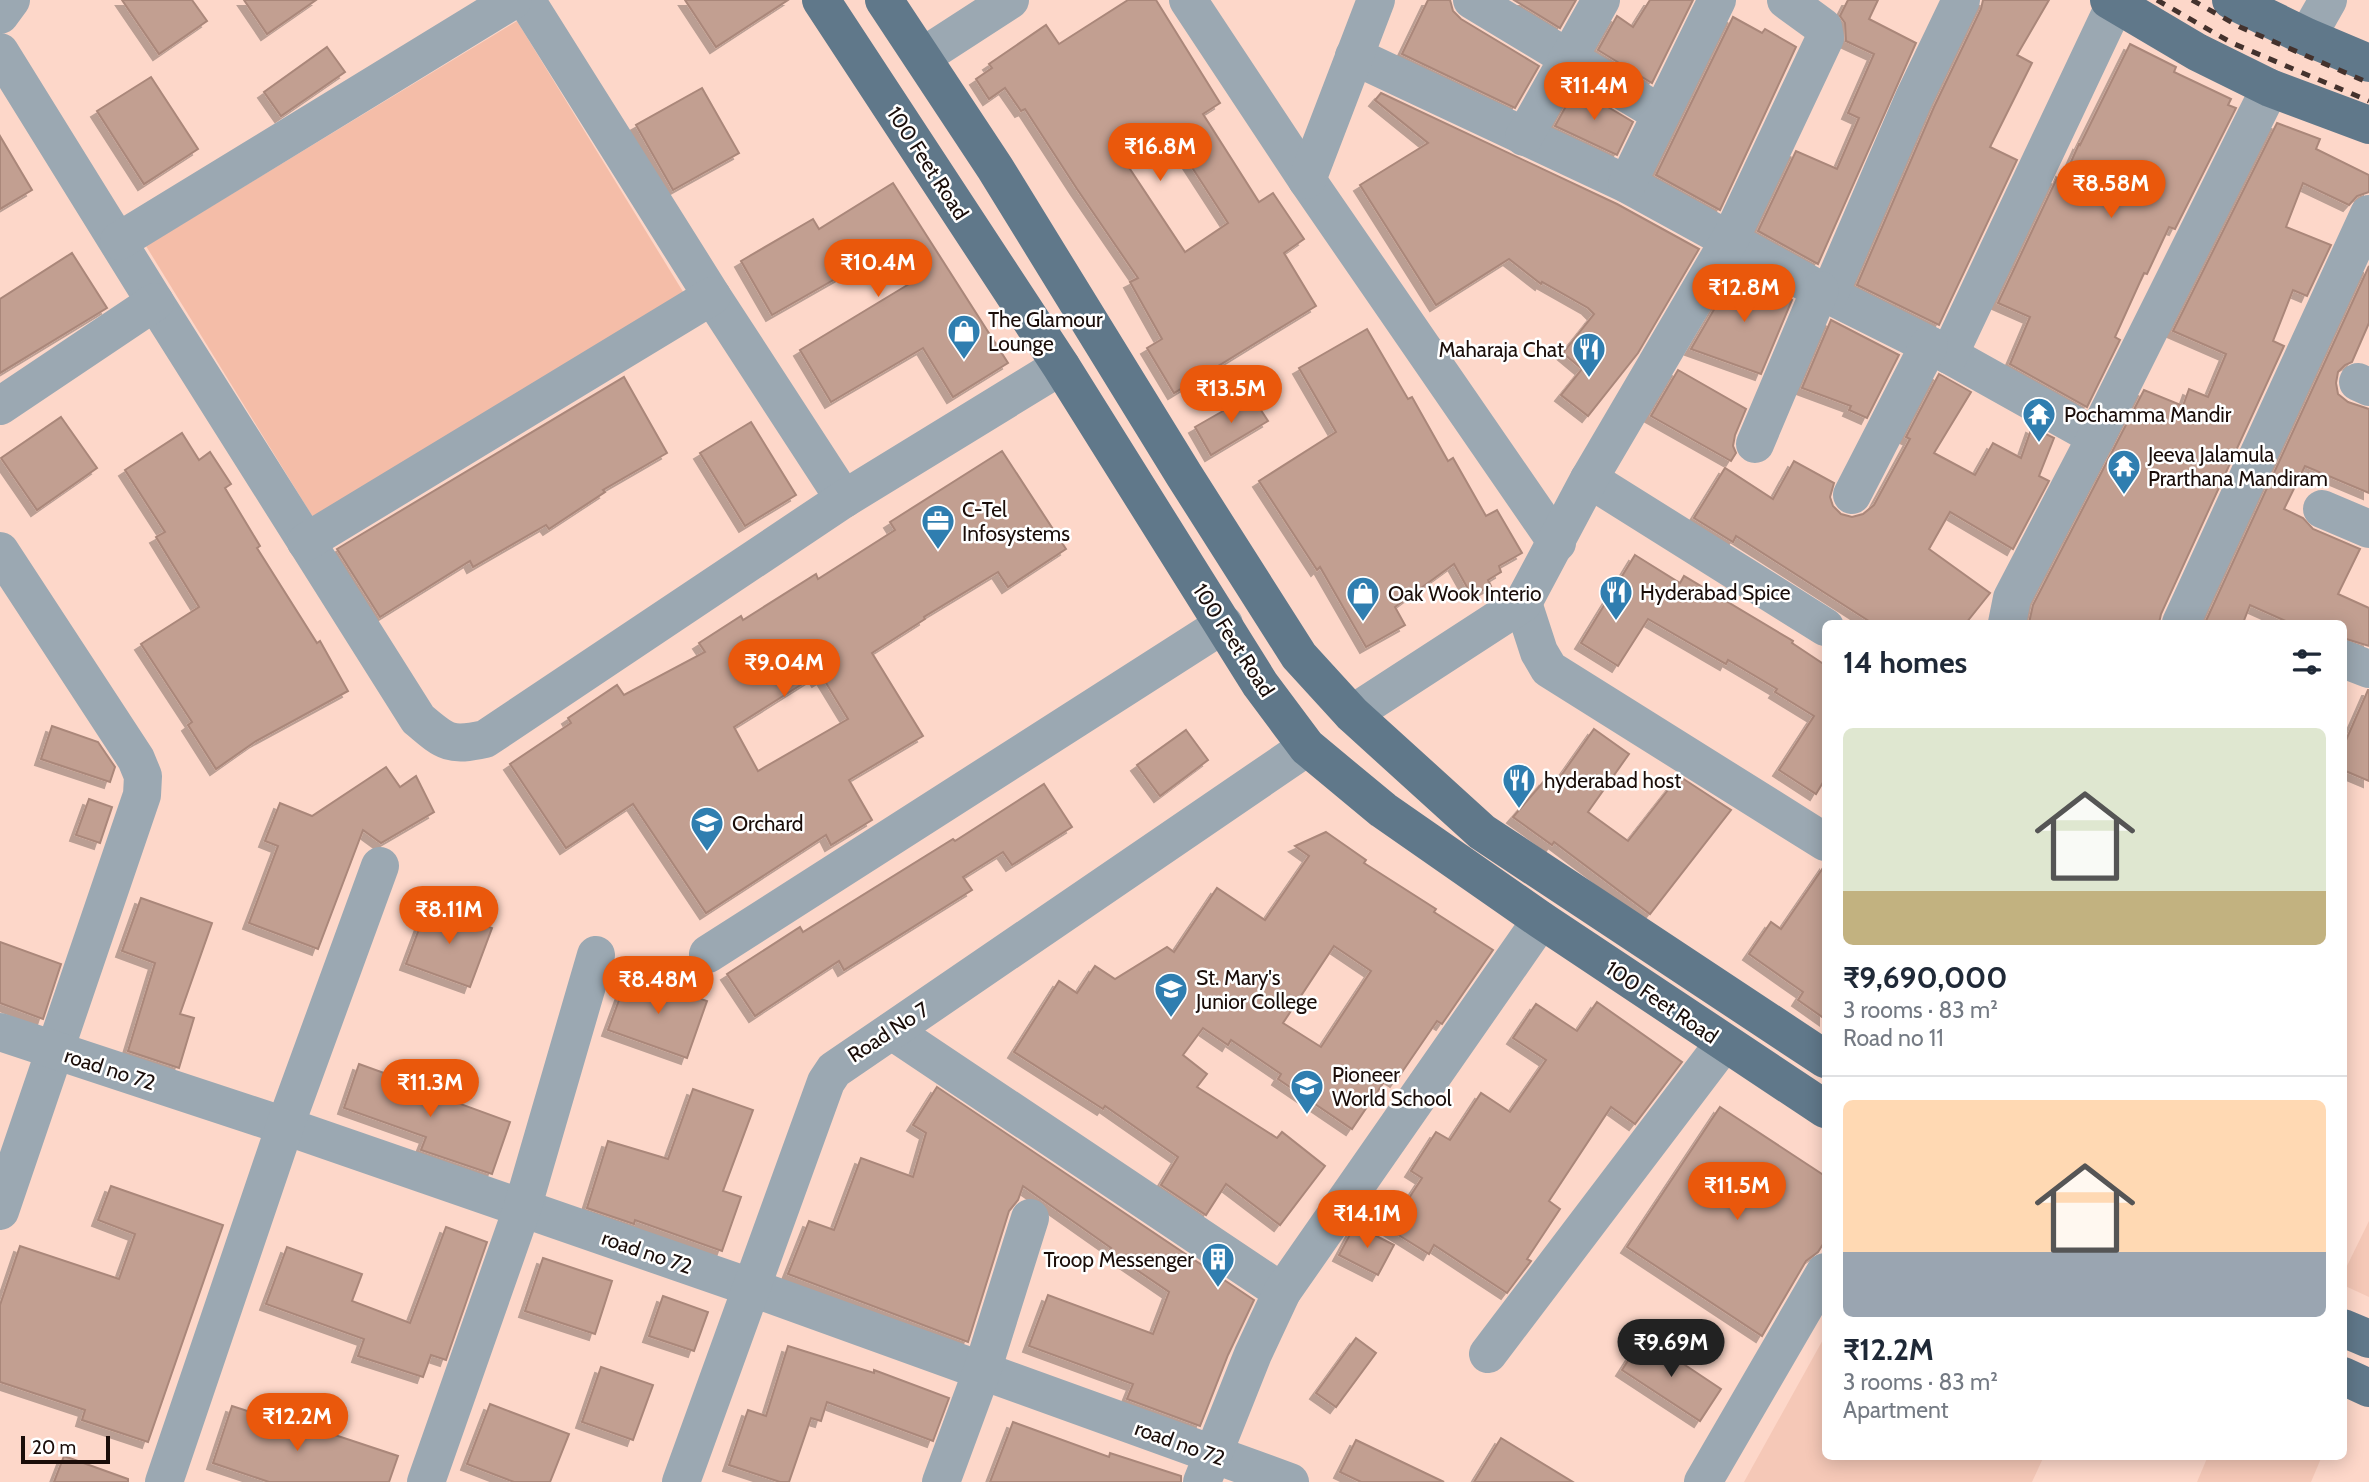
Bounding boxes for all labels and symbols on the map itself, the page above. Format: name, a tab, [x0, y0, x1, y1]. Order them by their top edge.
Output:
pin: ₹11.4M	[1537, 62, 1651, 122]
street label: 100 Feet Road	[882, 102, 974, 224]
pin: ₹16.8M	[1103, 124, 1217, 183]
pin: ₹8.58M	[2054, 160, 2168, 220]
pin: ₹10.4M	[821, 240, 935, 299]
pin: ₹12.8M	[1687, 264, 1801, 324]
place label: The Glamour Lounge	[988, 307, 1103, 356]
shop icon: The Glamour Lounge	[945, 312, 983, 361]
restaurant icon: Maharaja Chat	[1570, 330, 1608, 379]
place label: Maharaja Chat	[1438, 337, 1564, 363]
pin: ₹13.5M	[1174, 366, 1288, 425]
temple icon: Pochamma Mandir	[2020, 395, 2058, 444]
place label: Pochamma Mandir	[2064, 402, 2232, 427]
place label: Jeeva Jalamula Prarthana Mandiram	[2147, 442, 2328, 491]
temple icon: Jeeva Jalamula Prarthana Mandiram	[2105, 447, 2143, 496]
place label: C-Tel Infosystems	[962, 497, 1070, 546]
office icon: C-Tel Infosystems	[919, 502, 957, 551]
restaurant icon: Hyderabad Spice	[1597, 573, 1635, 622]
shop icon: Oak Wook Interio	[1344, 574, 1382, 623]
street label: 100 Feet Road	[1188, 579, 1280, 701]
place label: Hyderabad Spice	[1640, 580, 1791, 605]
place label: Oak Wook Interio	[1388, 581, 1542, 606]
pin: ₹9.04M	[727, 640, 841, 699]
restaurant icon: hyderabad host	[1500, 761, 1538, 810]
place label: hyderabad host	[1544, 768, 1681, 793]
school or university icon: Orchard	[688, 804, 726, 853]
place label: Orchard	[732, 811, 803, 836]
pin: ₹8.11M	[392, 886, 506, 946]
street label: 100 Feet Road	[1601, 955, 1723, 1049]
pin: ₹8.48M	[601, 956, 715, 1016]
place label: St. Mary's Junior College	[1195, 965, 1317, 1014]
school or university icon: St. Mary's Junior College	[1152, 970, 1190, 1019]
street label: Road No 7	[843, 996, 934, 1067]
street label: road no 72	[61, 1043, 159, 1095]
pin: ₹11.3M	[373, 1060, 487, 1119]
place label: Pioneer World School	[1332, 1062, 1452, 1111]
school or university icon: Pioneer World School	[1288, 1067, 1326, 1116]
pin: ₹11.5M	[1680, 1162, 1794, 1222]
pin: ₹14.1M	[1310, 1190, 1424, 1250]
street label: road no 72	[599, 1225, 695, 1279]
building icon: Troop Messenger	[1199, 1240, 1237, 1289]
place label: Troop Messenger	[1043, 1247, 1194, 1272]
pin: ₹9.69M	[1614, 1320, 1728, 1379]
pin: ₹12.2M	[240, 1394, 354, 1453]
street label: road no 72	[1132, 1415, 1228, 1471]
scale bar	[21, 1433, 110, 1465]

